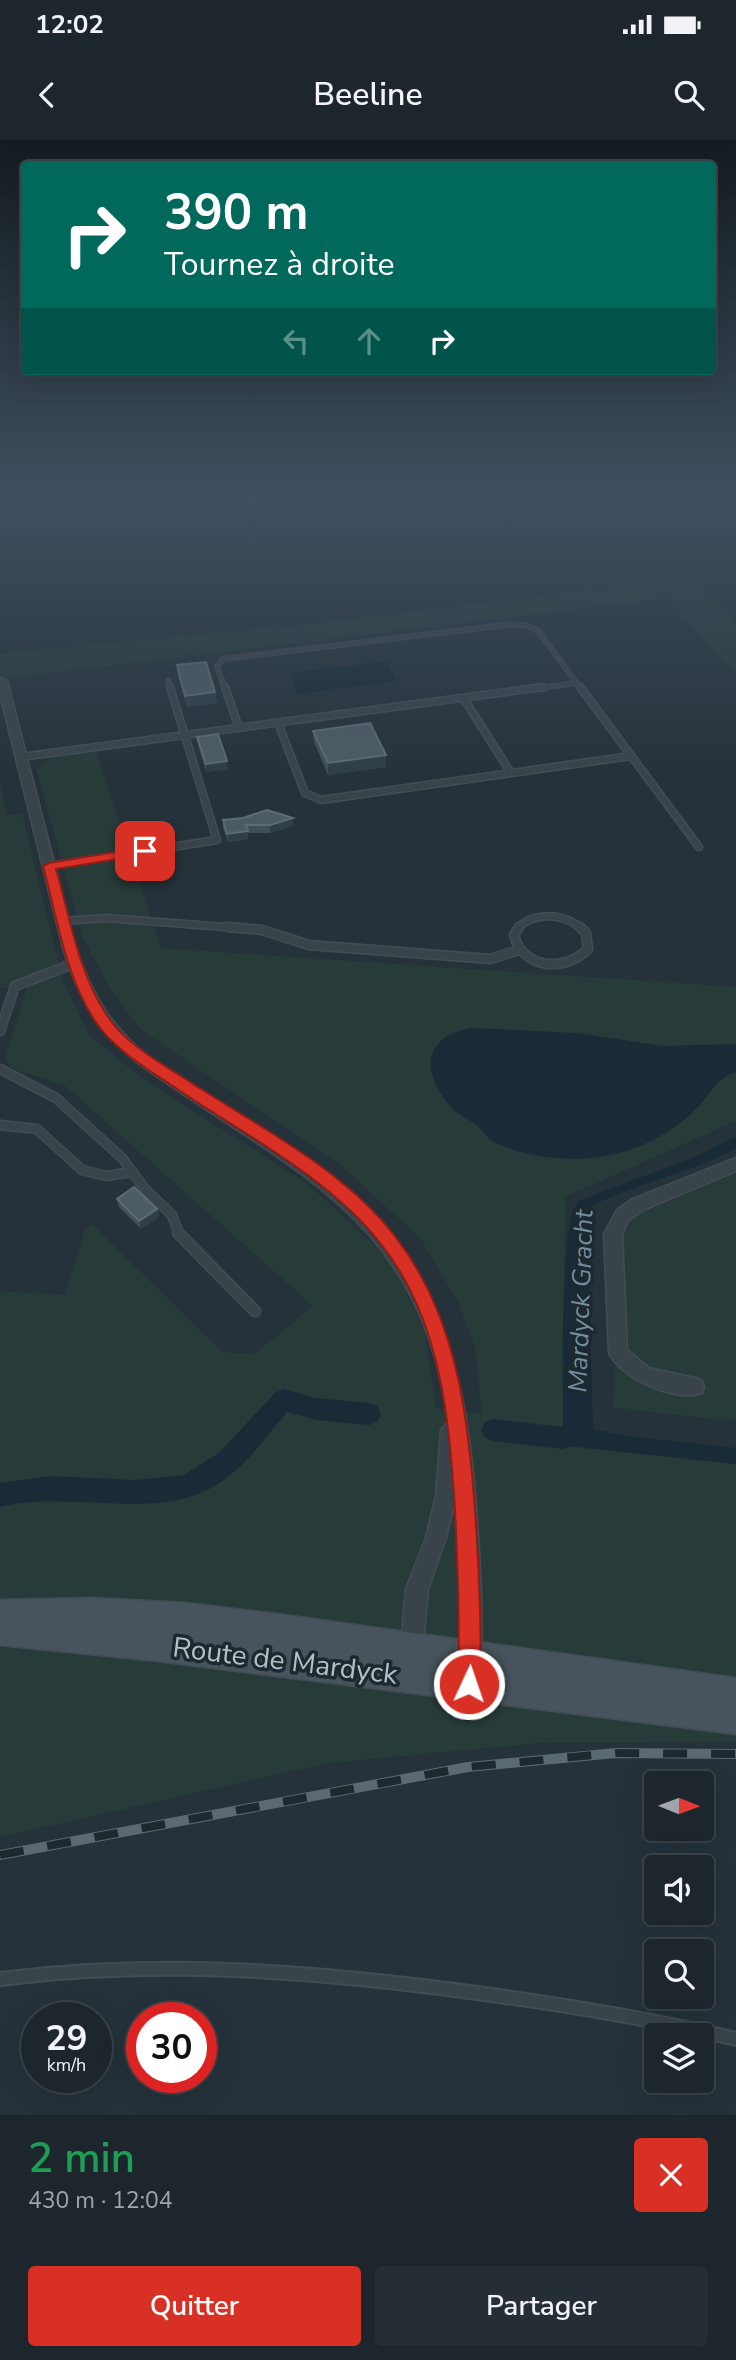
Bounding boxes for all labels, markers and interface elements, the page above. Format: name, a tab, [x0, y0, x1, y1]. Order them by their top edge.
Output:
text: 12:02	[35, 7, 104, 42]
text: Beeline	[313, 73, 423, 116]
icon: back	[28, 76, 66, 114]
icon: search	[670, 76, 708, 114]
text: 390 m	[164, 179, 308, 246]
icon: right	[49, 189, 140, 280]
text: Tournez à droite	[164, 243, 395, 286]
icon: left	[277, 322, 315, 360]
icon: ahead	[350, 322, 388, 360]
icon: right	[423, 322, 461, 360]
pin	[115, 821, 175, 881]
icon: arrive	[126, 832, 164, 870]
water label: Mardyck Gracht	[560, 1208, 602, 1393]
street label: Route de Mardyck	[171, 1628, 400, 1694]
position arrow	[432, 1647, 506, 1721]
north arrow	[644, 1771, 714, 1841]
map controls	[644, 1771, 714, 2093]
button: sound	[644, 1855, 714, 1925]
button: search	[644, 1939, 714, 2009]
speed limit sign: 30	[126, 2002, 217, 2093]
text: 29	[45, 2015, 88, 2062]
button: layers	[644, 2023, 714, 2093]
text: km/h	[47, 2053, 86, 2077]
text: 2 min	[28, 2130, 135, 2187]
button: close	[634, 2138, 708, 2212]
text: 430 m · 12:04	[28, 2185, 173, 2216]
button: Quitter	[28, 2266, 361, 2346]
button: Partager	[375, 2266, 708, 2346]

